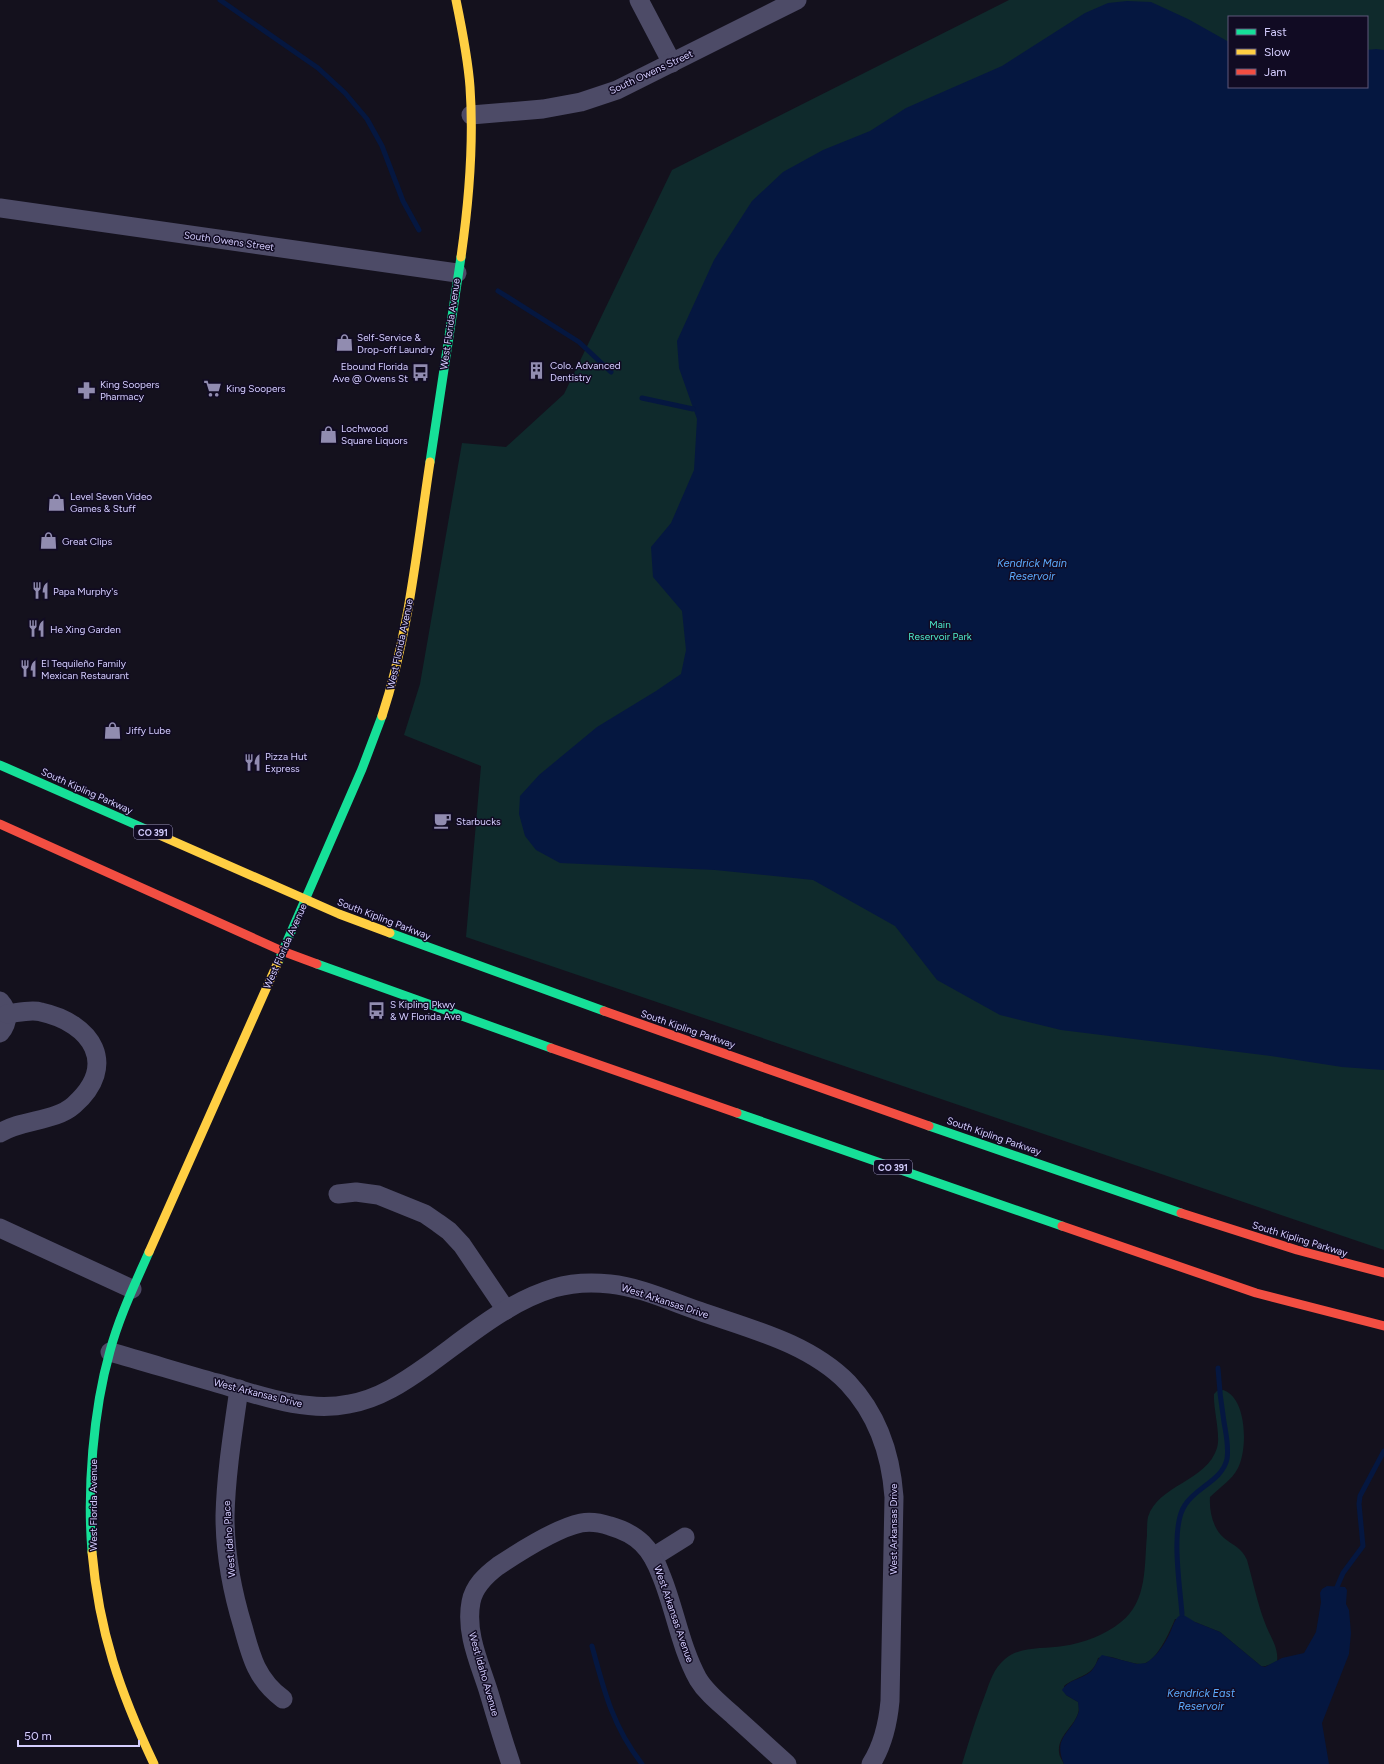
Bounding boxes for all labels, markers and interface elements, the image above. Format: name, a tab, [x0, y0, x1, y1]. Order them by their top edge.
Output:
legend	[1228, 16, 1368, 88]
text: Fast	[1264, 25, 1287, 39]
text: Slow	[1264, 45, 1291, 59]
street label: South Owens Street	[607, 47, 695, 97]
text: Jam	[1264, 65, 1287, 79]
street label: South Owens Street	[183, 228, 275, 254]
street label: West Florida Avenue	[437, 277, 463, 370]
place label: Self-Service & Drop-off Laundry	[357, 331, 435, 356]
shop icon: Self-Service & Drop-off Laundry	[334, 333, 354, 353]
place label: Colo. Advanced Dentistry	[550, 359, 621, 384]
place label: Ebound Florida Ave @ Owens St	[332, 360, 408, 385]
building icon: Colo. Advanced Dentistry	[527, 361, 547, 381]
bus stop icon: Ebound Florida Ave @ Owens St	[411, 362, 431, 382]
place label: King Soopers Pharmacy	[100, 378, 160, 403]
supermarket icon: King Soopers	[203, 378, 223, 398]
pharmacy icon: King Soopers Pharmacy	[77, 380, 97, 400]
place label: King Soopers	[226, 382, 286, 395]
place label: Lochwood Square Liquors	[341, 422, 408, 447]
shop icon: Lochwood Square Liquors	[318, 424, 338, 444]
place label: Level Seven Video Games & Stuff	[70, 490, 152, 515]
shop icon: Level Seven Video Games & Stuff	[47, 492, 67, 512]
shop icon: Great Clips	[39, 531, 59, 551]
place label: Great Clips	[62, 535, 112, 548]
water label: Kendrick Main Reservoir	[997, 557, 1067, 583]
restaurant icon: Papa Murphy's	[30, 581, 50, 601]
place label: Papa Murphy's	[53, 585, 118, 598]
street label: West Florida Avenue	[384, 597, 416, 690]
park label: Main Reservoir Park	[908, 618, 972, 643]
restaurant icon: He Xing Garden	[27, 619, 47, 639]
place label: He Xing Garden	[50, 623, 121, 636]
place label: El Tequileño Family Mexican Restaurant	[41, 657, 129, 682]
restaurant icon: El Tequileño Family Mexican Restaurant	[18, 659, 38, 679]
shop icon: Jiffy Lube	[103, 720, 123, 740]
place label: Jiffy Lube	[126, 724, 171, 737]
place label: Pizza Hut Express	[265, 750, 308, 775]
restaurant icon: Pizza Hut Express	[242, 752, 262, 772]
street label: South Kipling Parkway	[39, 765, 136, 817]
cafe icon: Starbucks	[433, 811, 453, 831]
place label: Starbucks	[456, 815, 501, 828]
road number: CO 391	[134, 825, 172, 839]
street label: South Kipling Parkway	[335, 895, 433, 943]
street label: West Florida Avenue	[260, 901, 310, 991]
place label: S Kipling Pkwy & W Florida Ave	[390, 998, 461, 1023]
bus stop icon: S Kipling Pkwy & W Florida Ave	[367, 1000, 387, 1020]
street label: South Kipling Parkway	[639, 1007, 738, 1052]
street label: South Kipling Parkway	[945, 1114, 1044, 1159]
road number: CO 391	[874, 1160, 912, 1174]
street label: South Kipling Parkway	[1251, 1218, 1350, 1260]
street label: West Arkansas Drive	[620, 1281, 711, 1321]
street label: West Arkansas Drive	[212, 1376, 304, 1410]
street label: West Florida Avenue	[87, 1458, 100, 1551]
street label: West Arkansas Drive	[887, 1483, 900, 1575]
street label: West Idaho Place	[220, 1500, 238, 1578]
street label: West Arkansas Avenue	[651, 1564, 697, 1665]
street label: West Idaho Avenue	[466, 1630, 502, 1718]
water label: Kendrick East Reservoir	[1167, 1687, 1236, 1713]
scale bar	[18, 1722, 139, 1748]
text: 50 m	[24, 1729, 52, 1743]

